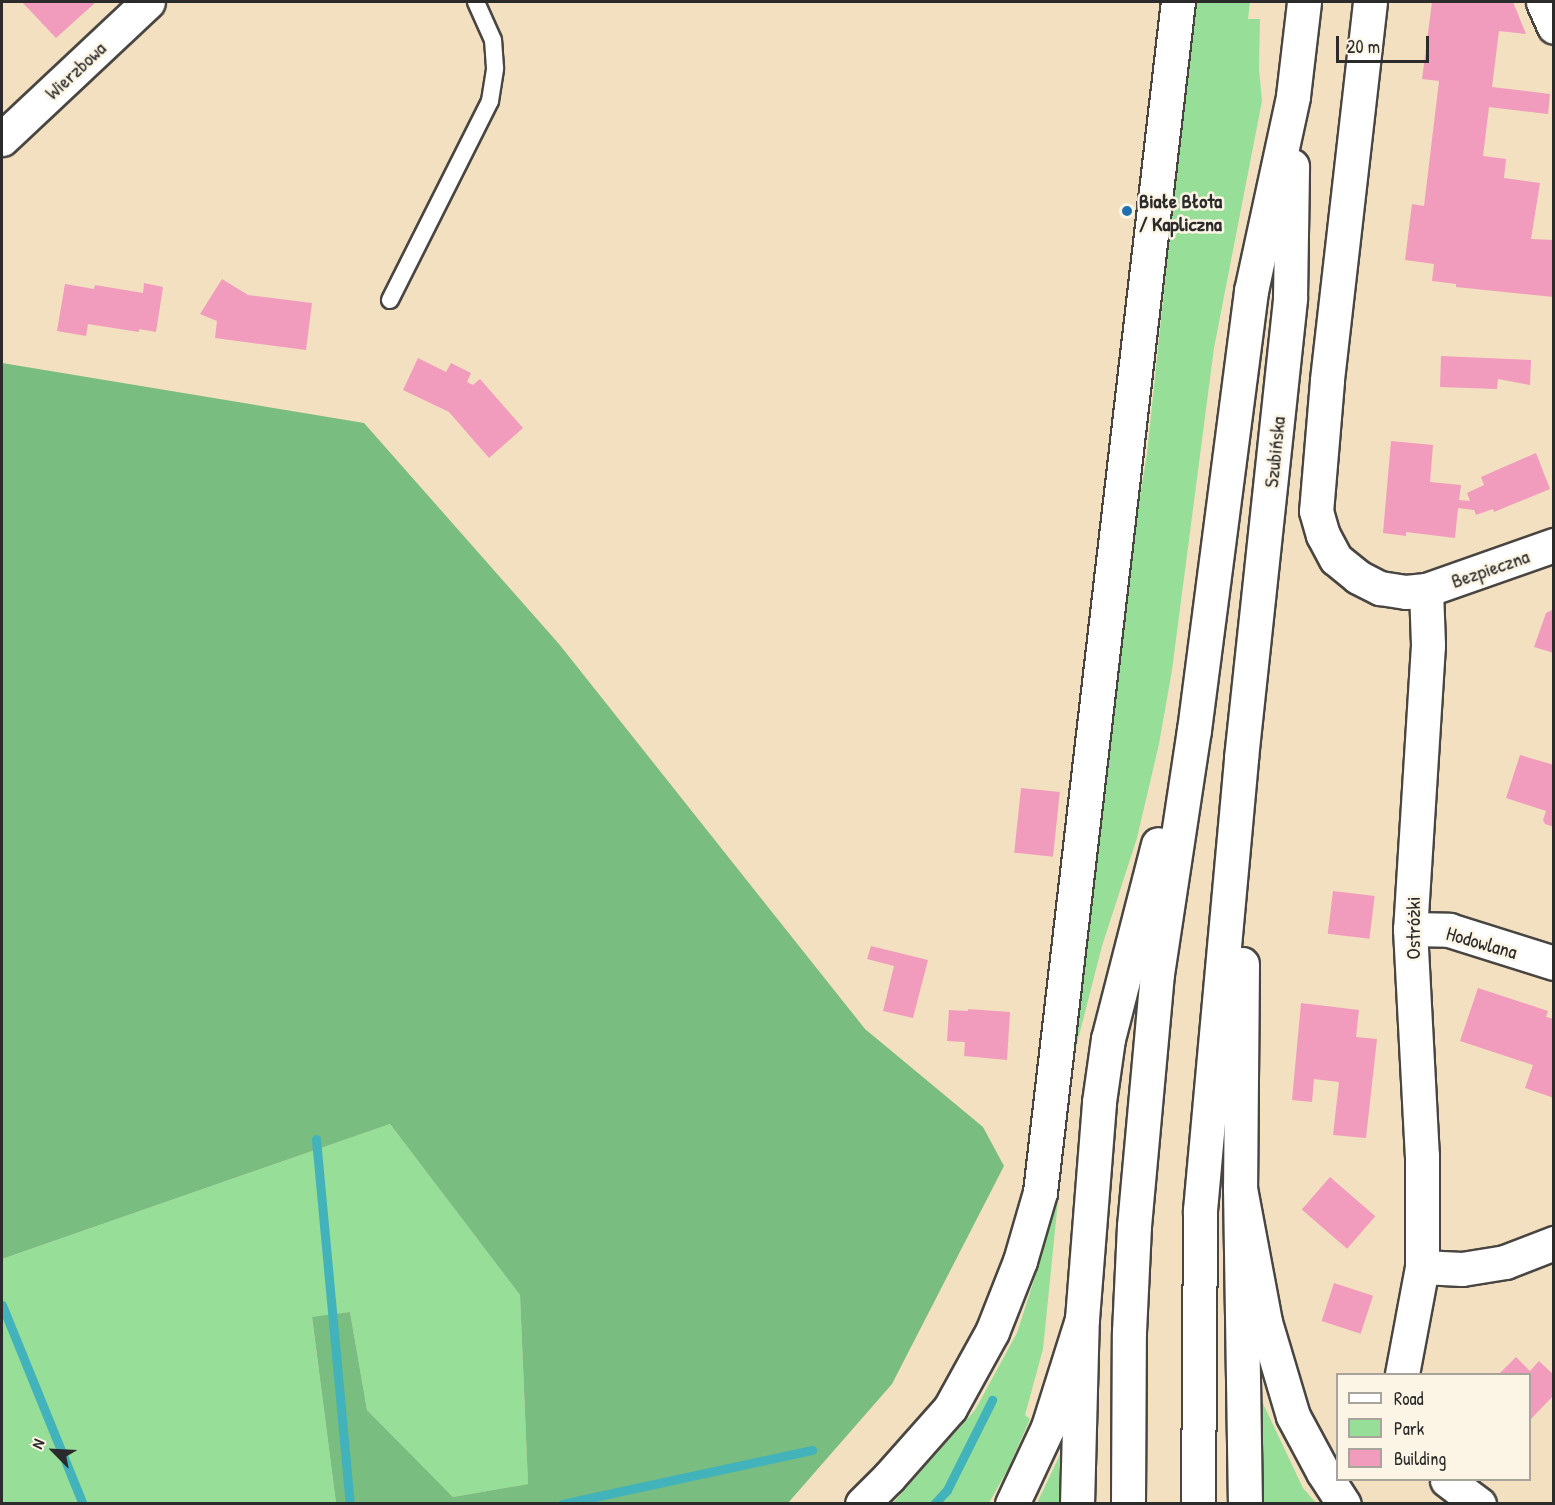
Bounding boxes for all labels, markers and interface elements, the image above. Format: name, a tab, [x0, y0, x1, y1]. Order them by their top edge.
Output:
scale bar	[1339, 24, 1432, 62]
text: 20 m	[1347, 34, 1380, 59]
street label: Wierzbowa	[40, 36, 110, 104]
place label: Białe Błota / Kapliczna	[1139, 188, 1222, 235]
marker: Białe Błota / Kapliczna	[1120, 204, 1134, 218]
street label: Szubińska	[1258, 415, 1290, 489]
street label: Bezpieczna	[1448, 543, 1532, 593]
street label: Ostróżki	[1400, 897, 1424, 959]
street label: Hodowlana	[1444, 920, 1520, 964]
legend	[1336, 1373, 1531, 1481]
text: Road	[1394, 1386, 1424, 1411]
text: Park	[1394, 1416, 1424, 1441]
north arrow	[24, 1421, 84, 1481]
text: N	[26, 1435, 49, 1452]
text: Building	[1394, 1446, 1446, 1471]

